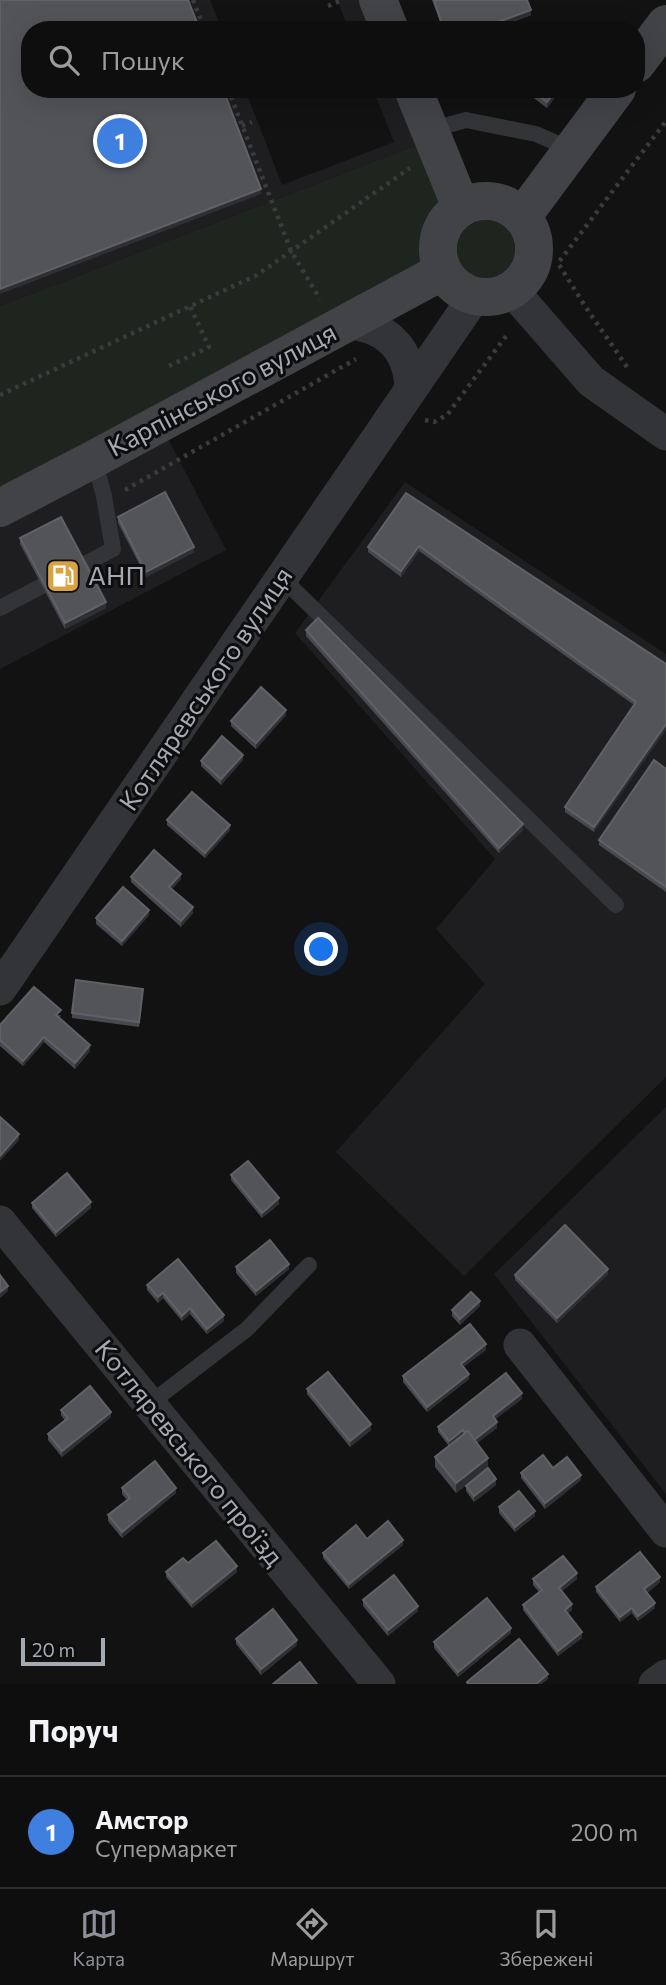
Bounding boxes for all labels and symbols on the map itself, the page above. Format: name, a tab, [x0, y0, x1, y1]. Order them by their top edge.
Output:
pin: 1	[97, 115, 143, 167]
street label: Карпінського вулиця	[102, 315, 341, 462]
fuel station icon: АНП	[44, 557, 82, 595]
place label: АНП	[88, 559, 145, 590]
street label: Котляревського вулиця	[112, 561, 298, 816]
your location	[304, 932, 338, 966]
street label: Котляревського проїзд	[89, 1333, 291, 1571]
scale bar	[21, 1635, 105, 1667]

